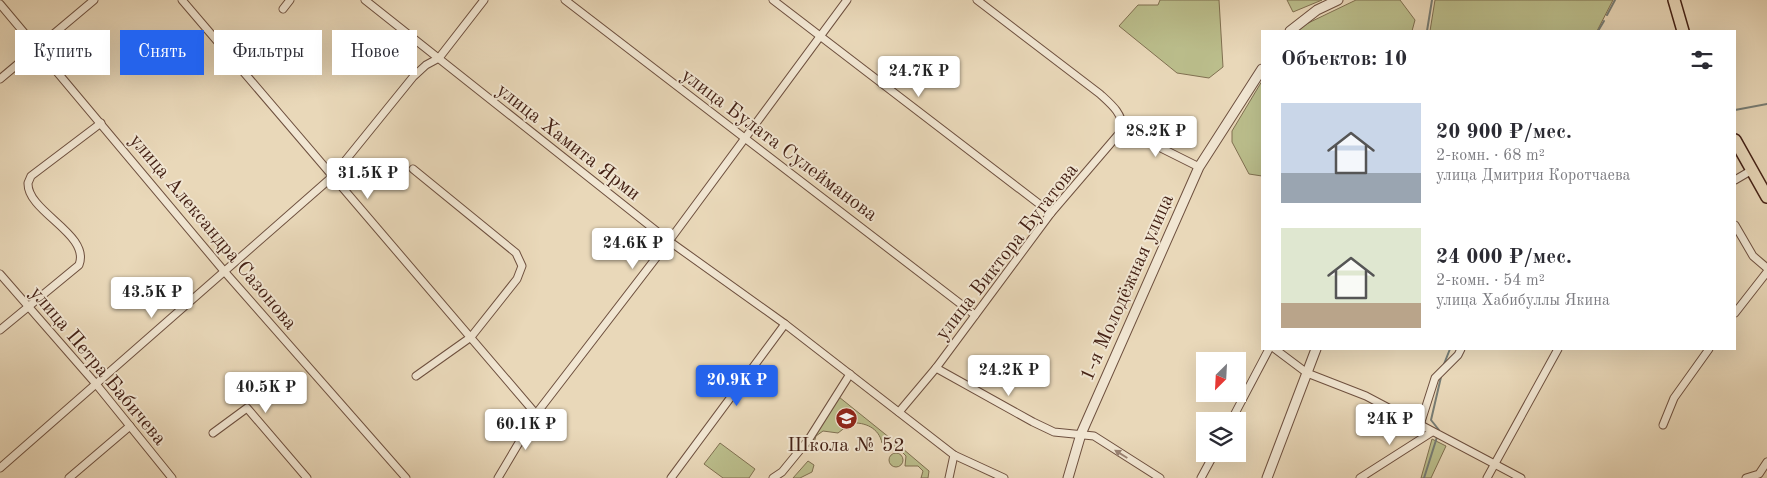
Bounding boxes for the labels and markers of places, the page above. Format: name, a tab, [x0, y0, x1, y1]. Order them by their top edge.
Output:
pin: 24.7K ₽	[873, 56, 965, 98]
pin: 28.2K ₽	[1110, 116, 1202, 158]
pin: 31.5K ₽	[322, 158, 414, 200]
pin: 24.6K ₽	[587, 228, 679, 270]
pin: 43.5K ₽	[106, 276, 198, 319]
pin: 24.2K ₽	[963, 354, 1055, 397]
pin: 20.9K ₽	[691, 364, 783, 407]
pin: 40.5K ₽	[220, 372, 312, 414]
pin: 24K ₽	[1355, 404, 1425, 446]
school or university icon: Школа № 52	[834, 406, 858, 430]
pin: 60.1K ₽	[480, 408, 572, 451]
place label: Школа № 52	[787, 436, 905, 456]

